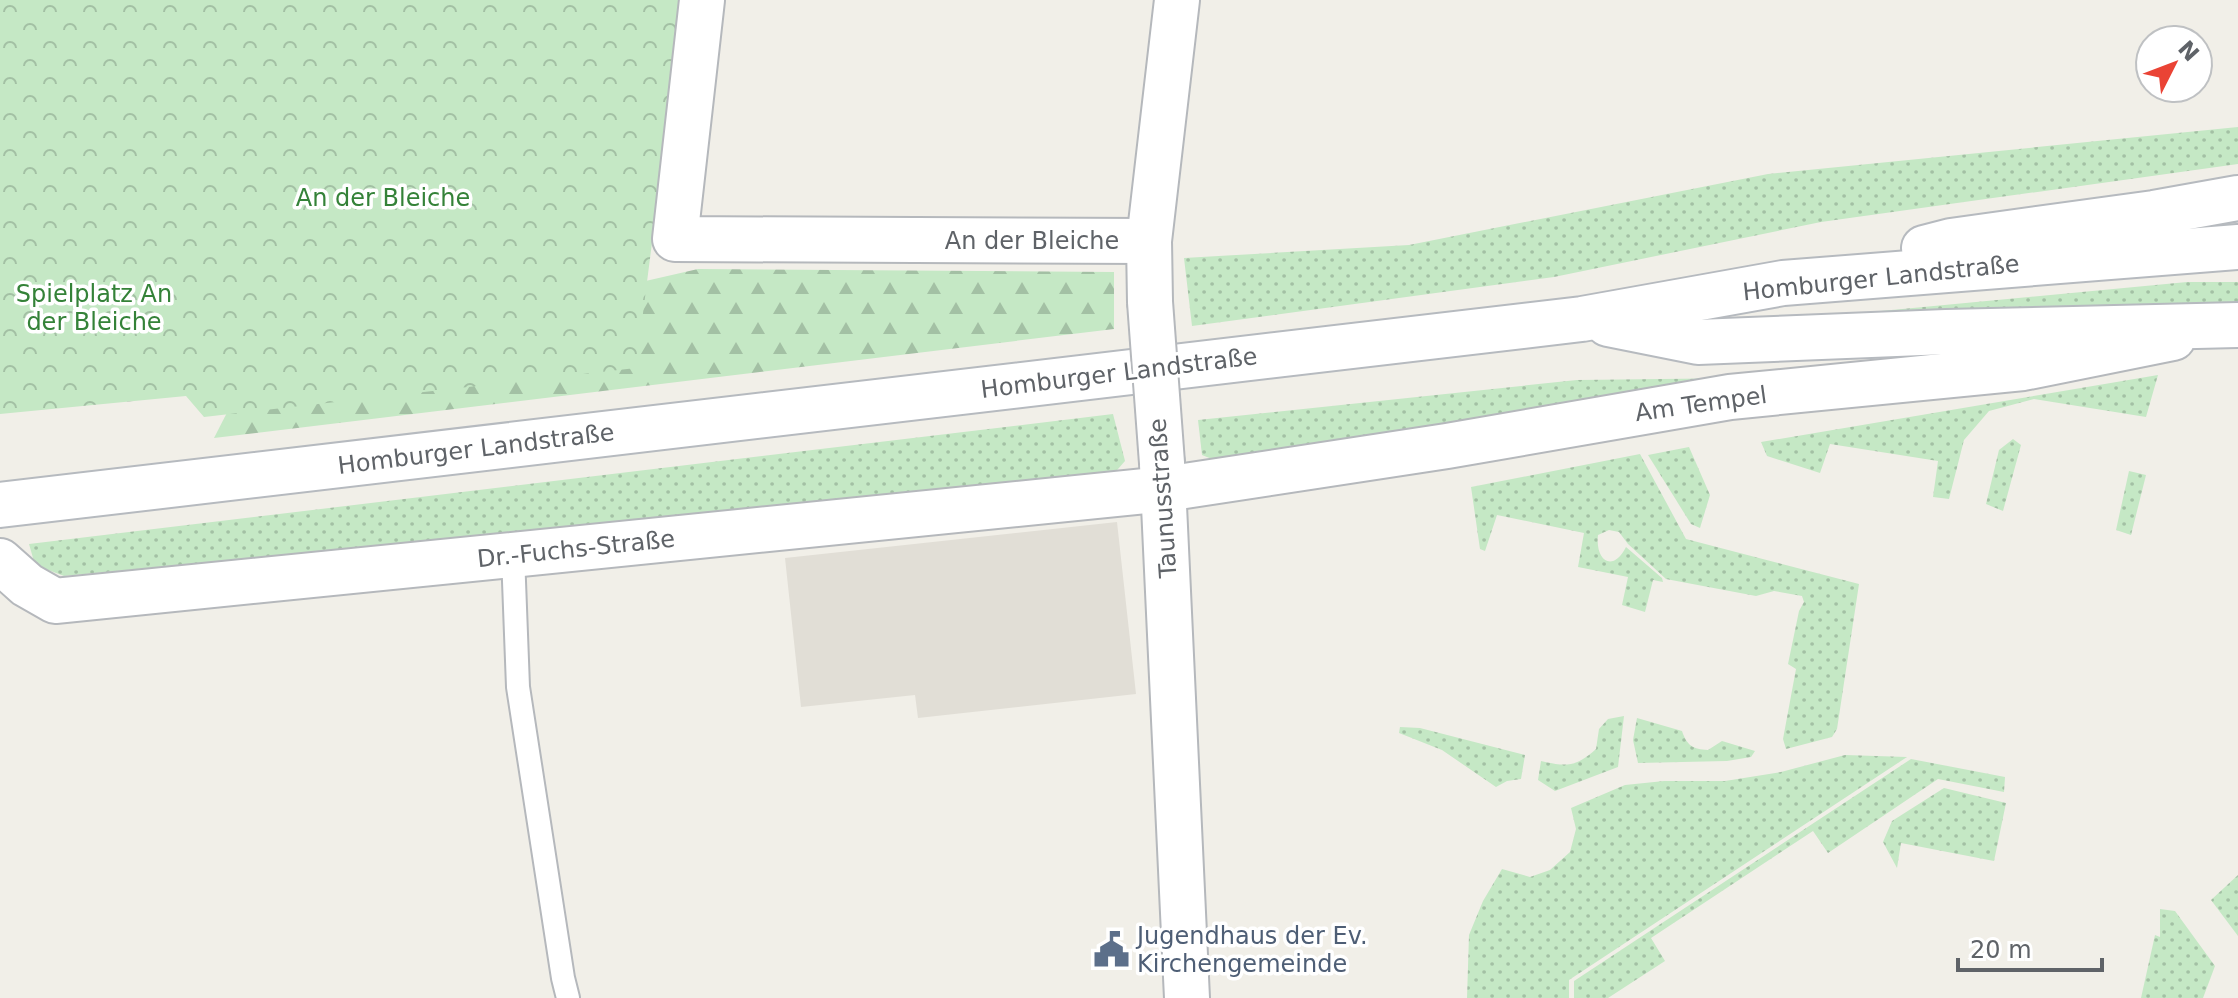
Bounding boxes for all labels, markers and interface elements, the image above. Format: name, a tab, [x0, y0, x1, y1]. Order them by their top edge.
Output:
north arrow	[2134, 24, 2214, 104]
text: N	[2173, 36, 2204, 66]
park label: An der Bleiche	[296, 184, 470, 212]
street label: An der Bleiche	[945, 227, 1119, 255]
street label: Homburger Landstraße	[1741, 250, 2021, 306]
park label: Spielplatz An der Bleiche	[16, 280, 172, 336]
street label: Homburger Landstraße	[979, 342, 1259, 404]
street label: Am Tempel	[1633, 381, 1769, 427]
street label: Taunusstraße	[1143, 417, 1183, 580]
street label: Homburger Landstraße	[336, 418, 616, 480]
street label: Dr.-Fuchs-Straße	[476, 525, 676, 573]
place label: Jugendhaus der Ev. Kirchengemeinde	[1135, 922, 1368, 978]
scale bar	[1958, 922, 2102, 972]
public building icon: Jugendhaus der Ev. Kirchengemeinde	[1092, 931, 1130, 969]
text: 20 m	[1970, 936, 2032, 964]

